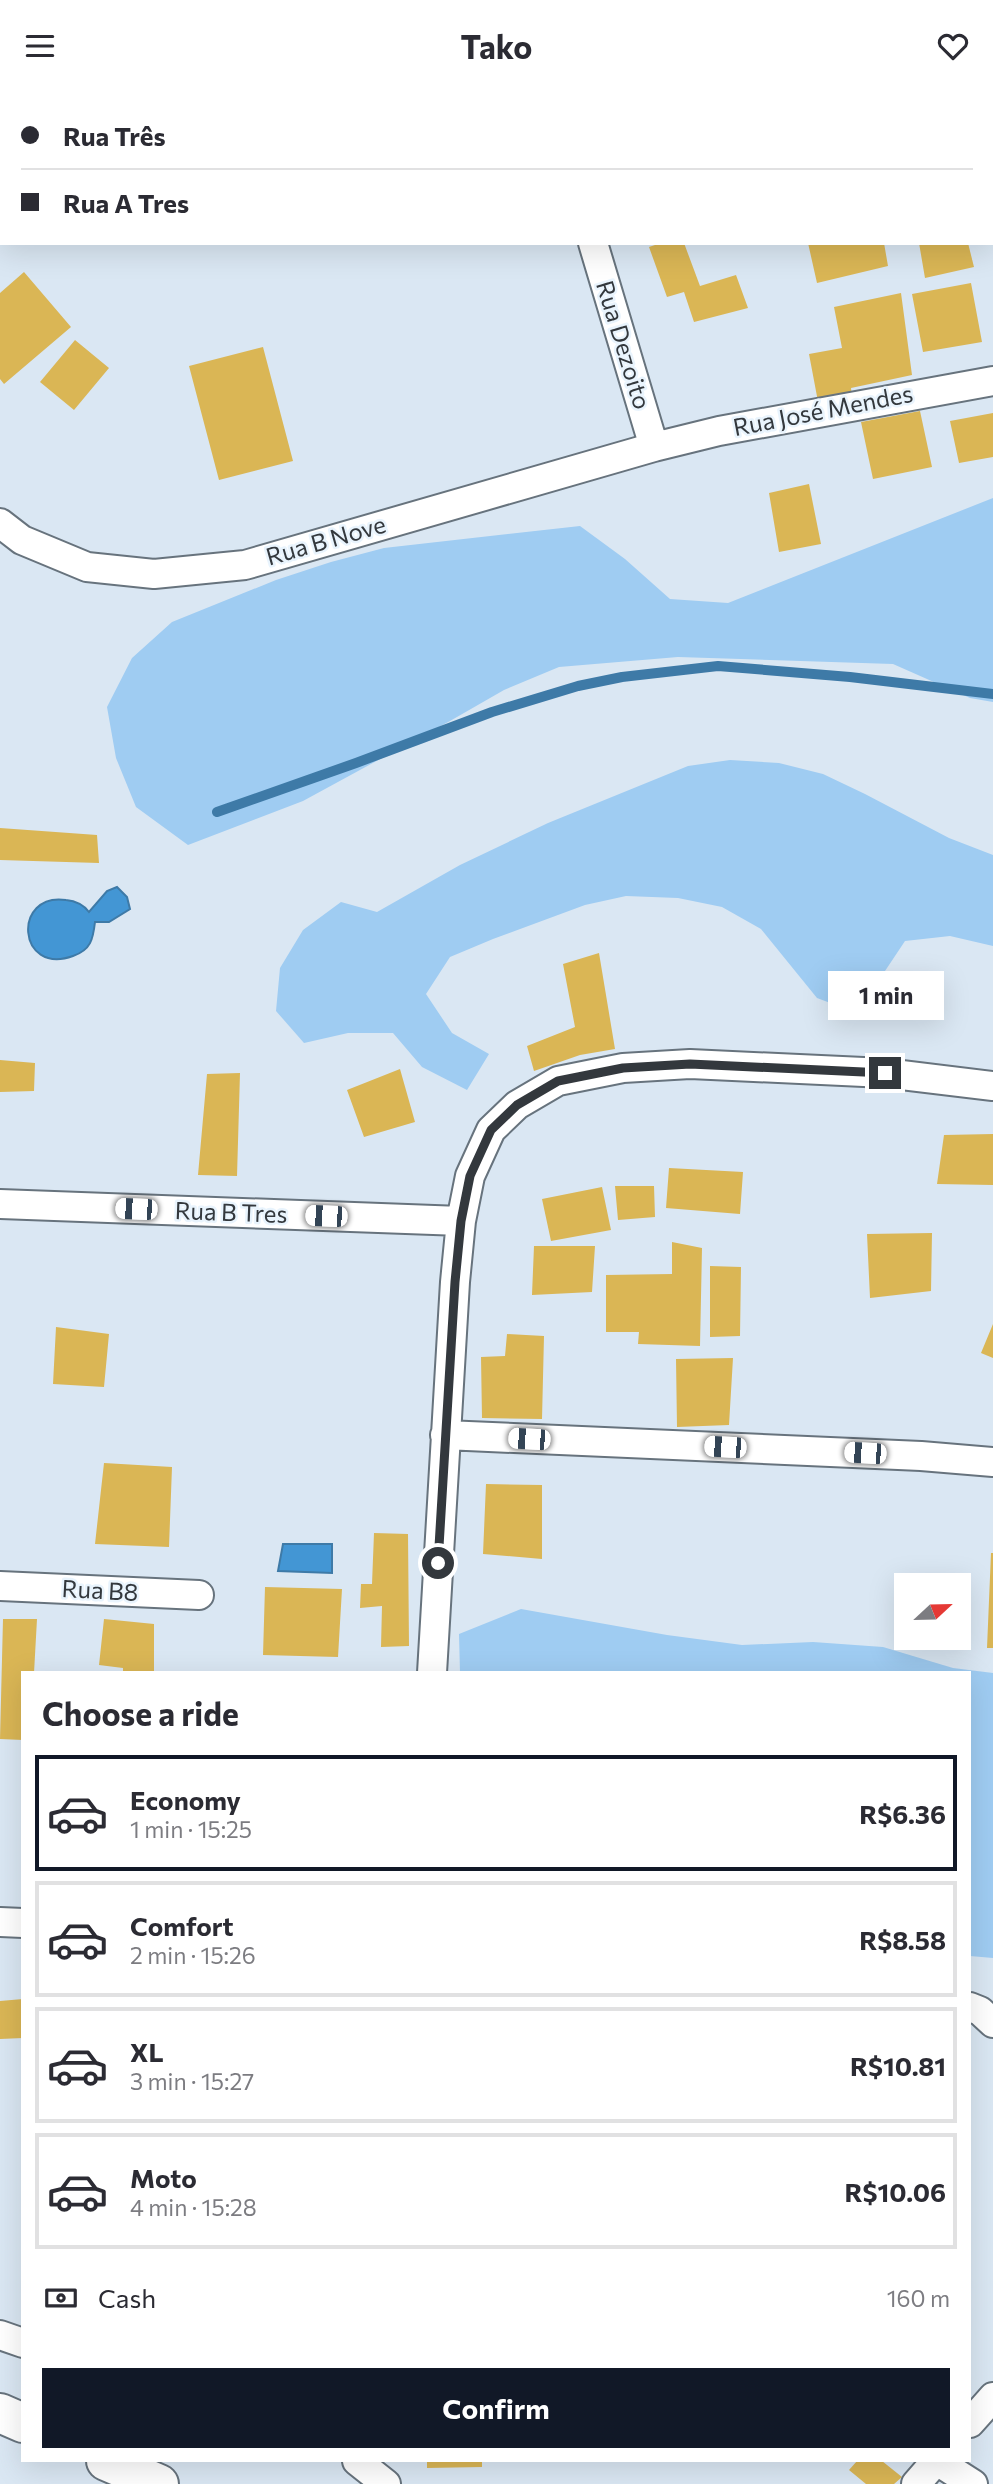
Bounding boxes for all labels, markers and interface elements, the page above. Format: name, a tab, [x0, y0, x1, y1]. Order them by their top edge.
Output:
text: Tako	[461, 26, 532, 66]
icon: menu	[21, 27, 59, 65]
icon: heart	[934, 27, 972, 65]
text: Rua Três	[63, 120, 166, 151]
text: Rua A Tres	[63, 187, 189, 218]
street label: Rua Dezoito	[591, 277, 658, 413]
street label: Rua José Mendes	[730, 378, 915, 441]
street label: Rua B Nove	[262, 509, 389, 570]
callout: 1 min	[827, 971, 943, 1021]
text: 1 min	[859, 981, 913, 1009]
route end	[869, 1057, 901, 1089]
street label: Rua B Tres	[174, 1195, 288, 1228]
car	[115, 1198, 158, 1220]
car	[305, 1205, 348, 1227]
car	[508, 1427, 551, 1451]
car	[704, 1435, 747, 1459]
car	[844, 1441, 887, 1465]
route start	[422, 1547, 454, 1579]
street label: Rua B8	[61, 1573, 139, 1606]
north arrow	[894, 1573, 971, 1650]
map controls	[894, 1573, 971, 1650]
text: Choose a ride	[42, 1693, 239, 1733]
icon: car	[46, 1782, 109, 1845]
text: Economy	[130, 1784, 241, 1815]
text: R$6.36	[859, 1798, 946, 1829]
text: 1 min · 15:25	[130, 1815, 252, 1843]
icon: car	[46, 1908, 109, 1971]
text: Comfort	[130, 1910, 233, 1941]
text: R$8.58	[859, 1924, 946, 1955]
text: 2 min · 15:26	[130, 1941, 256, 1969]
icon: car	[46, 2034, 109, 2097]
text: XL	[130, 2036, 164, 2067]
text: R$10.81	[850, 2050, 946, 2081]
text: 3 min · 15:27	[130, 2067, 254, 2095]
icon: car	[46, 2160, 109, 2223]
text: Moto	[130, 2162, 197, 2193]
text: R$10.06	[845, 2176, 946, 2207]
text: 4 min · 15:28	[130, 2193, 257, 2221]
icon: cash	[42, 2279, 80, 2317]
text: Cash	[98, 2282, 156, 2313]
text: 160 m	[887, 2284, 950, 2312]
button: Confirm	[42, 2368, 950, 2448]

